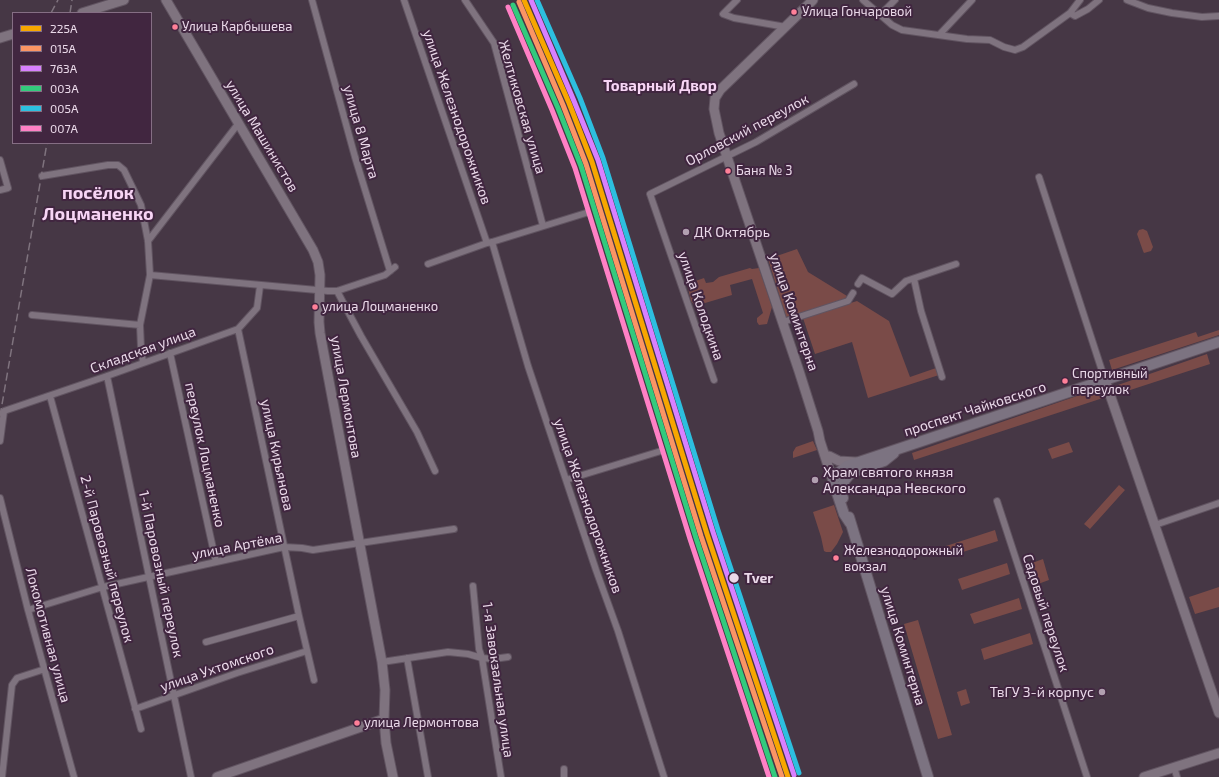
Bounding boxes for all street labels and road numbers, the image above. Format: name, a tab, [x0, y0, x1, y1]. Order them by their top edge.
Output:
street label: улица Железнодорожников	[419, 27, 495, 207]
street label: Желтиковская улица	[495, 38, 549, 176]
street label: улица Машинистов	[222, 77, 302, 195]
street label: улица 8 Марта	[340, 83, 382, 181]
street label: Орловский переулок	[683, 90, 811, 170]
street label: улица Колодкина	[675, 249, 727, 363]
street label: улица Коминтерна	[766, 251, 822, 373]
street label: Складская улица	[88, 323, 198, 377]
street label: улица Лермонтова	[327, 335, 365, 459]
street label: проспект Чайковского	[902, 378, 1048, 440]
street label: переулок Лоцманенко	[181, 381, 229, 529]
street label: улица Кирьянова	[257, 398, 297, 512]
street label: улица Железнодорожников	[550, 416, 626, 596]
street label: 2-й Паровозный переулок	[77, 473, 137, 645]
street label: 1-й Паровозный переулок	[135, 489, 187, 659]
street label: улица Артёма	[190, 529, 284, 563]
street label: Садовый переулок	[1019, 552, 1073, 674]
street label: Локомотивная улица	[22, 566, 74, 704]
street label: улица Коминтерна	[877, 584, 929, 708]
street label: 1-я Завокзальная улица	[479, 601, 517, 759]
street label: улица Ухтомского	[158, 641, 276, 695]

